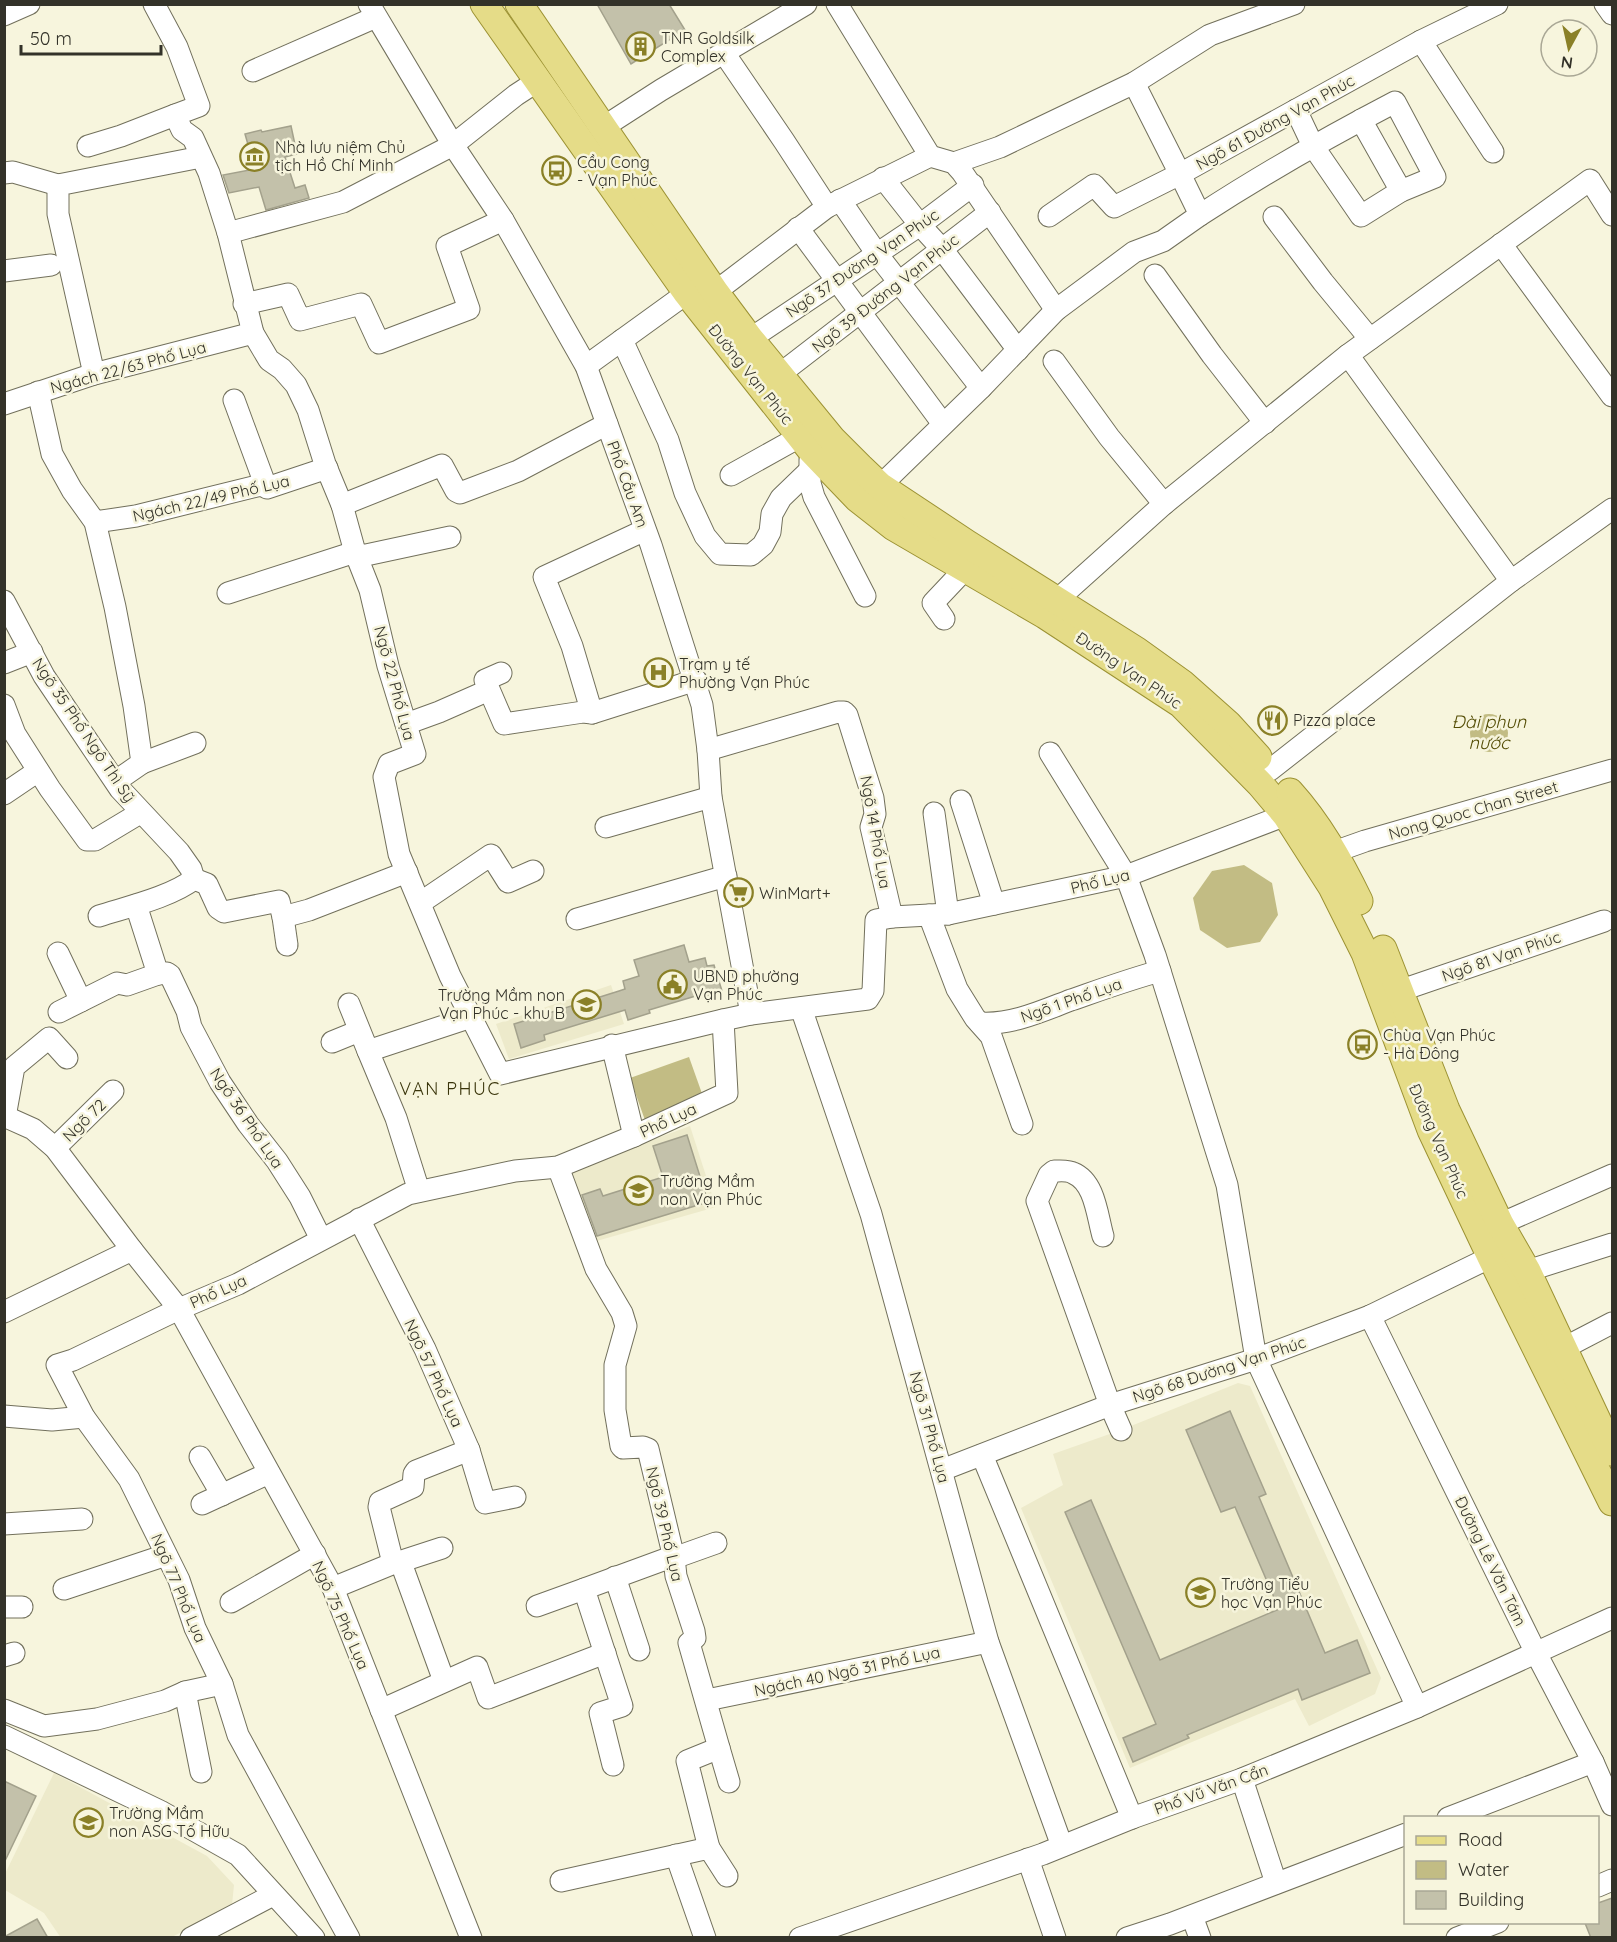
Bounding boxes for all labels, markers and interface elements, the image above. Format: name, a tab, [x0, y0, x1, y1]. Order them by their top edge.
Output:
scale bar	[21, 18, 160, 56]
north arrow	[1539, 18, 1599, 78]
text: 50 m	[30, 27, 72, 50]
place label: TNR Goldsilk Complex	[661, 28, 755, 66]
building icon: TNR Goldsilk Complex	[624, 31, 656, 63]
text: N	[1560, 52, 1574, 74]
street label: Ngõ 61 Đường Vạn Phúc	[1192, 70, 1358, 174]
place label: Nhà lưu niệm Chủ tịch Hồ Chí Minh	[275, 137, 405, 175]
museum icon: Nhà lưu niệm Chủ tịch Hồ Chí Minh	[238, 140, 270, 172]
place label: Cầu Cong - Vạn Phúc	[577, 152, 657, 190]
bus stop icon: Cầu Cong - Vạn Phúc	[540, 155, 572, 187]
street label: Ngõ 37 Đường Vạn Phúc	[782, 204, 942, 322]
street label: Ngõ 39 Đường Vạn Phúc	[808, 229, 962, 357]
street label: Đường Vạn Phúc	[704, 320, 798, 428]
street label: Ngách 22/63 Phố Lụa	[48, 337, 208, 397]
street label: Phố Cầu Am	[603, 438, 653, 530]
street label: Ngách 22/49 Phố Lụa	[131, 470, 291, 526]
street label: Ngõ 22 Phố Lụa	[370, 624, 420, 742]
street label: Đường Vạn Phúc	[1072, 627, 1186, 713]
street label: Ngõ 35 Phố Ngô Thì Sỹ	[28, 654, 140, 806]
place label: Trạm y tế Phường Vạn Phúc	[679, 654, 810, 692]
hospital icon: Trạm y tế Phường Vạn Phúc	[642, 657, 674, 689]
restaurant icon: Pizza place	[1256, 704, 1288, 736]
place label: Pizza place	[1293, 710, 1376, 730]
water label: Đài phun nước	[1452, 710, 1527, 754]
street label: Ngõ 14 Phố Lụa	[856, 774, 896, 890]
street label: Nong Quoc Chan Street	[1386, 776, 1560, 844]
street label: Phố Lụa	[1068, 864, 1132, 898]
supermarket icon: WinMart+	[722, 877, 754, 909]
place label: WinMart+	[759, 883, 831, 903]
street label: Ngõ 81 Vạn Phúc	[1439, 926, 1563, 986]
place label: UBND phường Vạn Phúc	[693, 966, 799, 1004]
public building icon: UBND phường Vạn Phúc	[656, 969, 688, 1001]
street label: Ngõ 1 Phố Lụa	[1018, 973, 1124, 1027]
place label: Trường Mầm non Vạn Phúc - khu B	[438, 985, 565, 1023]
school or university icon: Trường Mầm non Vạn Phúc - khu B	[570, 988, 602, 1020]
place label: Chùa Vạn Phúc - Hà Đông	[1383, 1025, 1495, 1063]
bus stop icon: Chùa Vạn Phúc - Hà Đông	[1346, 1028, 1378, 1060]
street label: Ngõ 36 Phố Lụa	[206, 1064, 288, 1172]
district label: VẠN PHÚC	[399, 1077, 501, 1100]
street label: Đường Vạn Phúc	[1405, 1080, 1473, 1202]
street label: Ngõ 72	[58, 1094, 110, 1146]
street label: Phố Lụa	[637, 1098, 699, 1142]
place label: Trường Mầm non Vạn Phúc	[660, 1171, 762, 1209]
school or university icon: Trường Mầm non Vạn Phúc	[623, 1174, 655, 1206]
street label: Phố Lụa	[187, 1270, 249, 1312]
street label: Ngõ 57 Phố Lụa	[400, 1316, 468, 1430]
street label: Ngõ 68 Đường Vạn Phúc	[1130, 1332, 1308, 1406]
street label: Ngõ 31 Phố Lụa	[906, 1369, 954, 1485]
street label: Ngõ 39 Phố Lụa	[642, 1465, 688, 1583]
street label: Đường Lê Văn Tám	[1451, 1493, 1531, 1629]
street label: Ngõ 77 Phố Lụa	[147, 1531, 211, 1645]
street label: Ngõ 75 Phố Lụa	[308, 1558, 374, 1672]
place label: Trường Tiểu học Vạn Phúc	[1221, 1574, 1322, 1612]
school or university icon: Trường Tiểu học Vạn Phúc	[1184, 1577, 1216, 1609]
street label: Ngách 40 Ngõ 31 Phố Lụa	[752, 1642, 942, 1700]
street label: Phố Vũ Văn Cẩn	[1151, 1759, 1271, 1819]
place label: Trường Mầm non ASG Tố Hữu	[109, 1803, 230, 1841]
school or university icon: Trường Mầm non ASG Tố Hữu	[72, 1806, 104, 1838]
legend	[1404, 1816, 1599, 1924]
text: Road	[1458, 1828, 1503, 1851]
text: Water	[1458, 1858, 1509, 1881]
text: Building	[1458, 1888, 1524, 1911]

